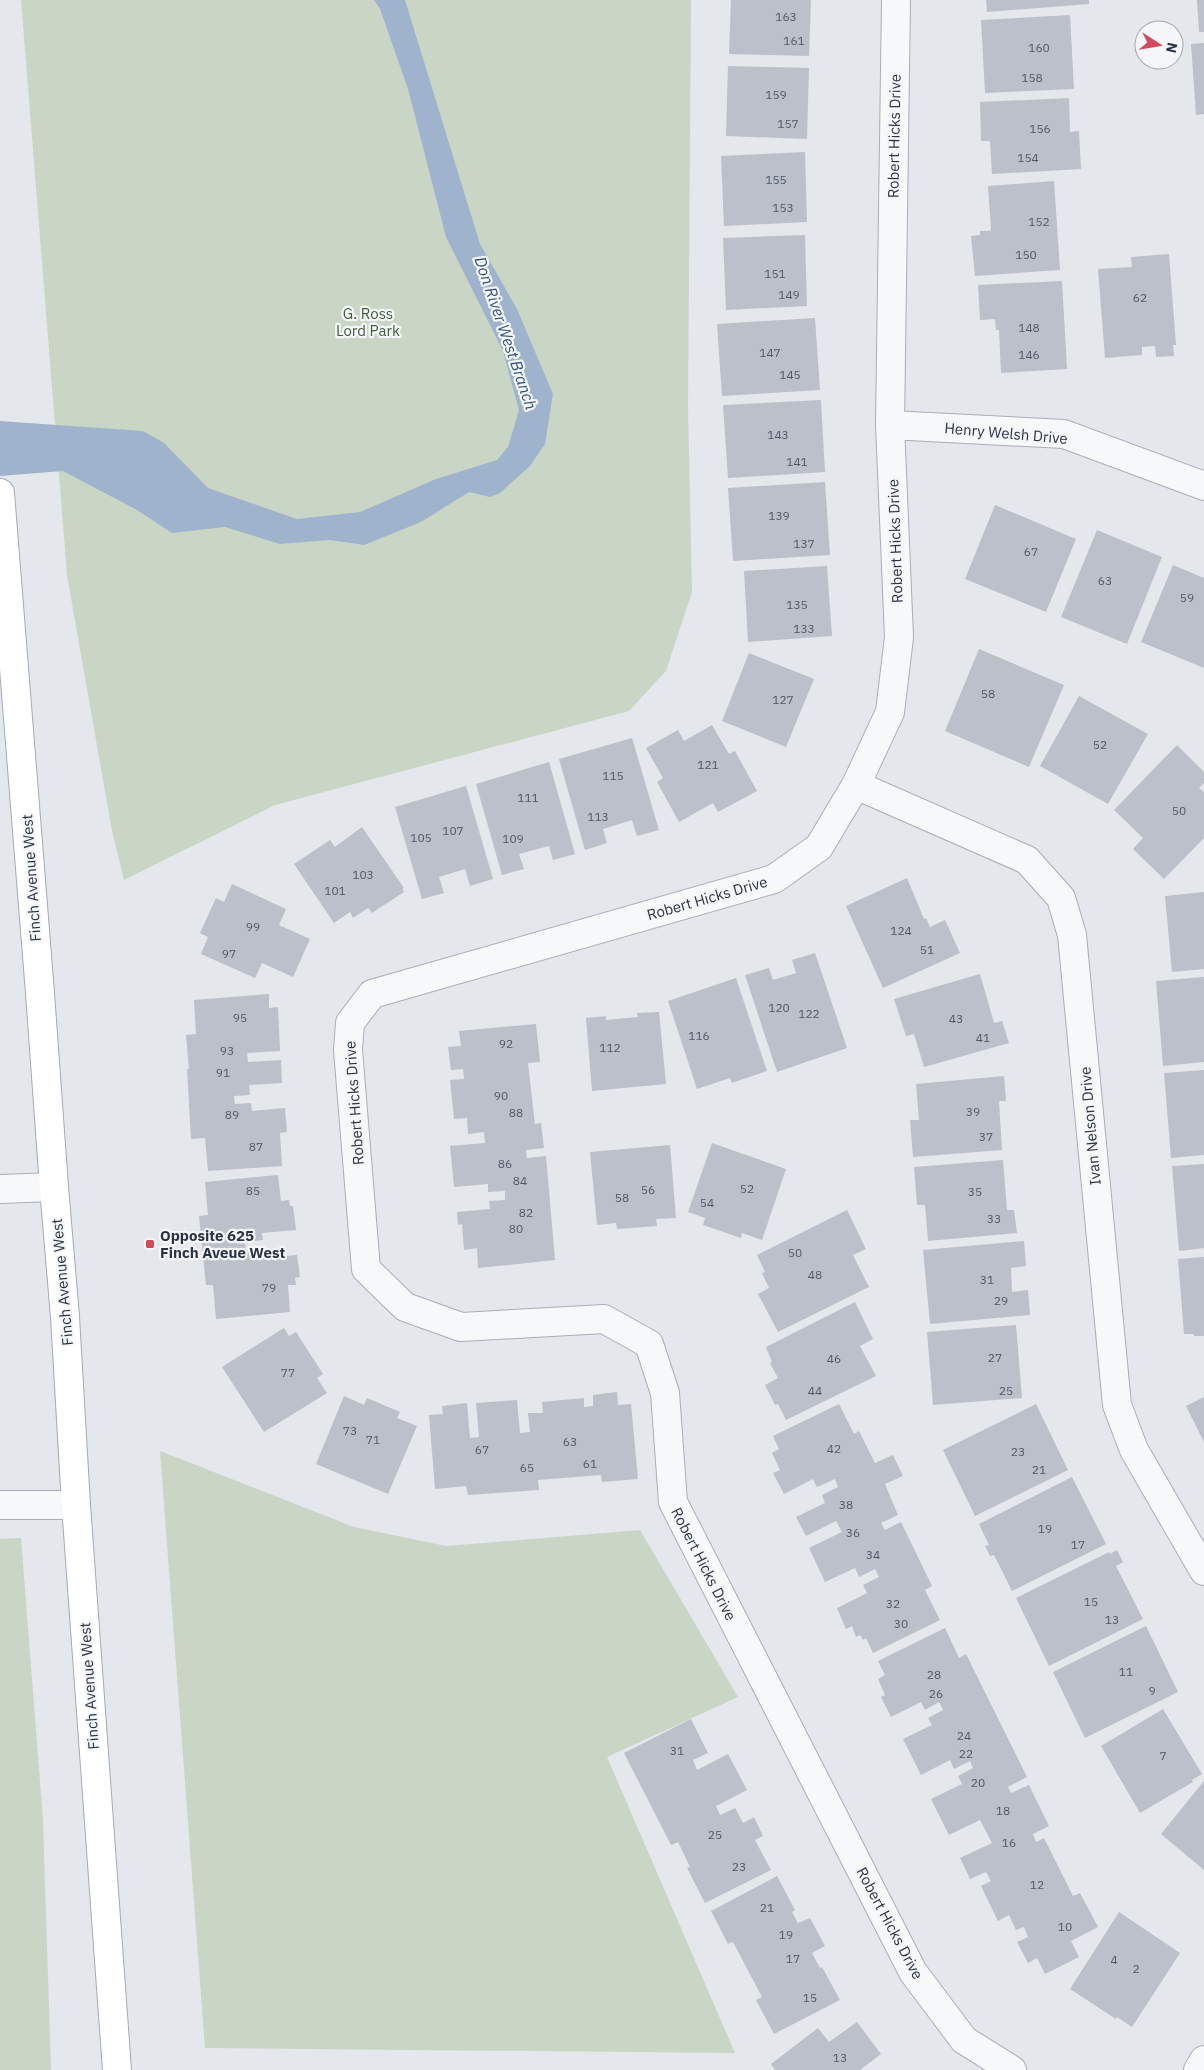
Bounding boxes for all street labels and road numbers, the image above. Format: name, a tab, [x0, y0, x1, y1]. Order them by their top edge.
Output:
street label: Robert Hicks Drive	[883, 74, 905, 198]
street label: Henry Welsh Drive	[944, 418, 1068, 448]
street label: Robert Hicks Drive	[883, 479, 907, 603]
street label: Finch Avenue West	[17, 814, 45, 942]
street label: Robert Hicks Drive	[645, 872, 769, 924]
street label: Robert Hicks Drive	[340, 1040, 368, 1166]
street label: Ivan Nelson Drive	[1075, 1066, 1105, 1186]
street label: Finch Avenue West	[47, 1218, 77, 1346]
street label: Robert Hicks Drive	[667, 1504, 741, 1624]
street label: Finch Avenue West	[75, 1622, 103, 1750]
street label: Robert Hicks Drive	[852, 1864, 928, 1982]

